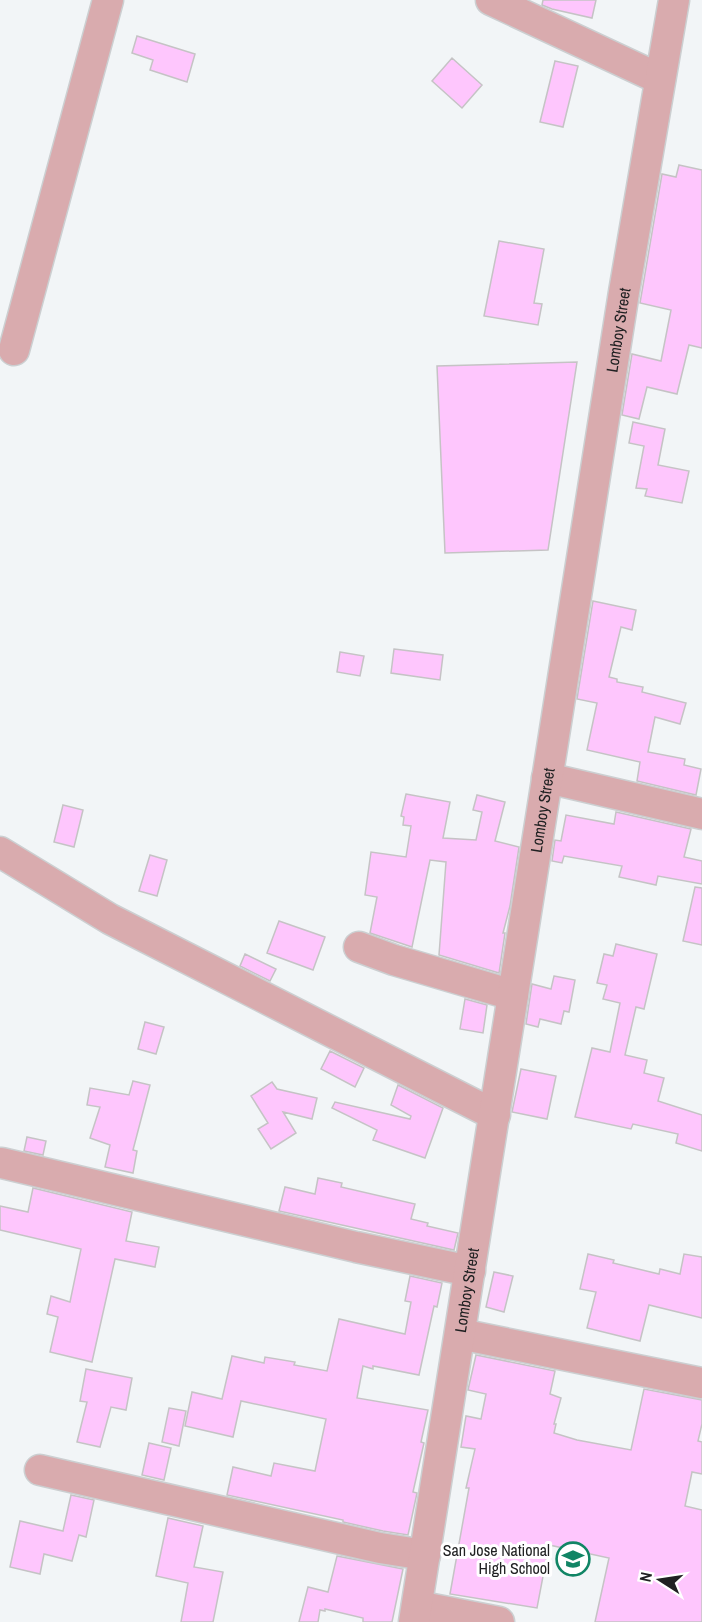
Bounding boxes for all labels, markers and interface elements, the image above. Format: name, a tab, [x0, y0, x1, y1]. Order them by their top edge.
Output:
street label: Lomboy Street	[600, 286, 636, 374]
street label: Lomboy Street	[525, 766, 560, 854]
street label: Lomboy Street	[449, 1246, 484, 1334]
place label: San Jose National High School	[443, 1539, 550, 1579]
school or university icon: San Jose National High School	[555, 1541, 591, 1577]
north arrow	[630, 1550, 690, 1610]
text: N	[634, 1570, 657, 1584]

